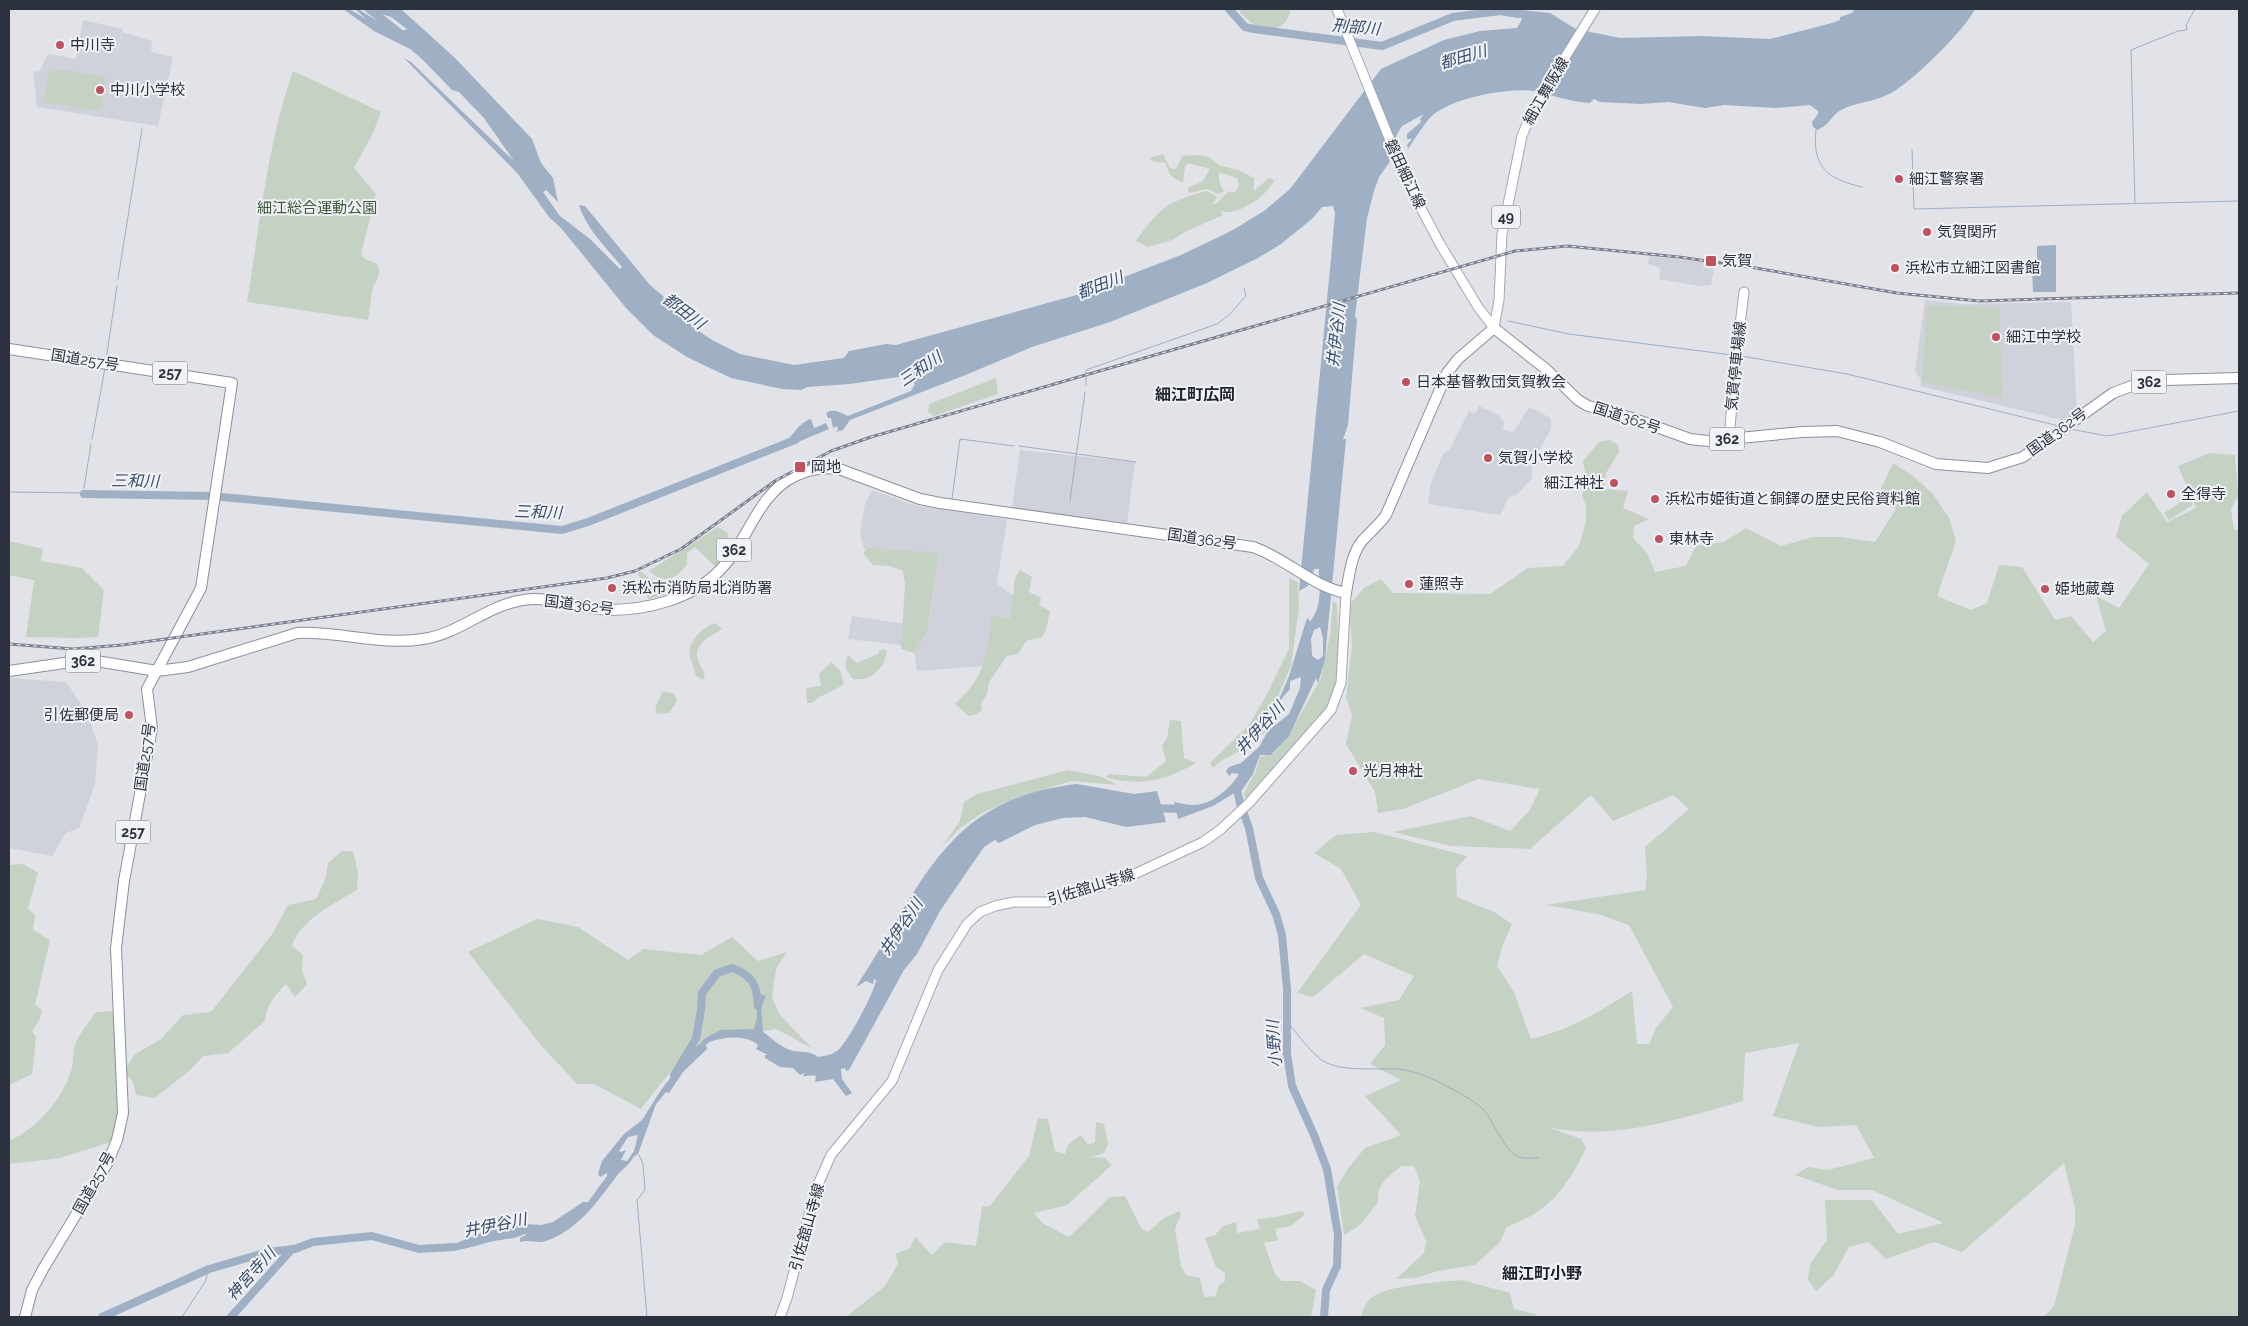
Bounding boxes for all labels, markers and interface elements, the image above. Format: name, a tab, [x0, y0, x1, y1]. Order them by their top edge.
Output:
water label: 刑部川	[1331, 15, 1383, 39]
place label: 中川寺	[70, 36, 115, 54]
marker: 中川寺	[54, 39, 66, 51]
water label: 都田川	[1437, 41, 1491, 73]
street label: 細江舞阪線	[1519, 54, 1573, 128]
place label: 中川小学校	[110, 81, 185, 99]
marker: 中川小学校	[94, 84, 106, 96]
street label: 磐田細江線	[1381, 136, 1429, 212]
place label: 細江警察署	[1909, 170, 1984, 188]
marker: 細江警察署	[1893, 173, 1905, 185]
park label: 細江総合運動公園	[257, 199, 377, 217]
road number: 49	[1492, 206, 1520, 228]
place label: 気賀関所	[1937, 223, 1997, 241]
marker: 気賀関所	[1921, 226, 1933, 238]
place label: 気賀	[1722, 252, 1752, 270]
marker: 気賀	[1704, 254, 1718, 268]
place label: 浜松市立細江図書館	[1905, 259, 2040, 277]
marker: 浜松市立細江図書館	[1889, 262, 1901, 274]
water label: 都田川	[1074, 267, 1128, 302]
water label: 都田川	[659, 289, 710, 334]
water label: 井伊谷川	[1323, 300, 1349, 368]
street label: 気賀停車場線	[1722, 320, 1750, 412]
place label: 細江中学校	[2006, 328, 2081, 346]
marker: 細江中学校	[1990, 331, 2002, 343]
street label: 国道257号	[50, 346, 120, 374]
water label: 三和川	[895, 347, 947, 390]
road number: 257	[152, 362, 188, 384]
road number: 362	[2132, 371, 2166, 394]
place label: 日本基督教団気賀教会	[1416, 373, 1566, 391]
marker: 日本基督教団気賀教会	[1400, 376, 1412, 388]
district label: 細江町広岡	[1155, 385, 1235, 404]
street label: 国道362号	[1591, 399, 1663, 437]
street label: 国道362号	[2023, 404, 2091, 460]
road number: 362	[1710, 428, 1744, 450]
place label: 気賀小学校	[1498, 449, 1573, 467]
marker: 気賀小学校	[1482, 452, 1494, 464]
place label: 岡地	[811, 458, 841, 476]
marker: 岡地	[793, 460, 807, 474]
water label: 三和川	[111, 471, 161, 491]
place label: 細江神社	[1544, 474, 1604, 492]
marker: 細江神社	[1608, 477, 1620, 489]
place label: 全得寺	[2181, 485, 2226, 503]
marker: 全得寺	[2165, 488, 2177, 500]
place label: 浜松市姫街道と銅鐸の歴史民俗資料館	[1665, 490, 1920, 508]
marker: 浜松市姫街道と銅鐸の歴史民俗資料館	[1649, 493, 1661, 505]
water label: 三和川	[514, 502, 564, 522]
street label: 国道362号	[1166, 525, 1238, 553]
place label: 東林寺	[1669, 530, 1714, 548]
marker: 東林寺	[1653, 533, 1665, 545]
road number: 362	[716, 538, 752, 562]
place label: 蓮照寺	[1419, 575, 1464, 593]
marker: 蓮照寺	[1403, 578, 1415, 590]
place label: 浜松市消防局北消防署	[622, 579, 772, 597]
place label: 姫地蔵尊	[2055, 580, 2115, 598]
marker: 浜松市消防局北消防署	[606, 582, 618, 594]
marker: 姫地蔵尊	[2039, 583, 2051, 595]
street label: 国道362号	[543, 592, 615, 618]
road number: 362	[66, 649, 100, 672]
water label: 井伊谷川	[1232, 696, 1290, 758]
place label: 引佐郵便局	[44, 706, 119, 724]
marker: 引佐郵便局	[123, 709, 135, 721]
street label: 国道257号	[131, 722, 159, 792]
place label: 光月神社	[1363, 762, 1423, 780]
marker: 光月神社	[1347, 765, 1359, 777]
road number: 257	[116, 820, 150, 844]
street label: 引佐舘山寺線	[1045, 865, 1137, 909]
water label: 井伊谷川	[875, 894, 928, 959]
water label: 小野川	[1263, 1017, 1285, 1069]
street label: 国道257号	[69, 1148, 119, 1218]
street label: 引佐舘山寺線	[786, 1181, 828, 1273]
water label: 井伊谷川	[462, 1209, 530, 1240]
water label: 神宮寺川	[223, 1242, 281, 1304]
district label: 細江町小野	[1502, 1264, 1582, 1283]

